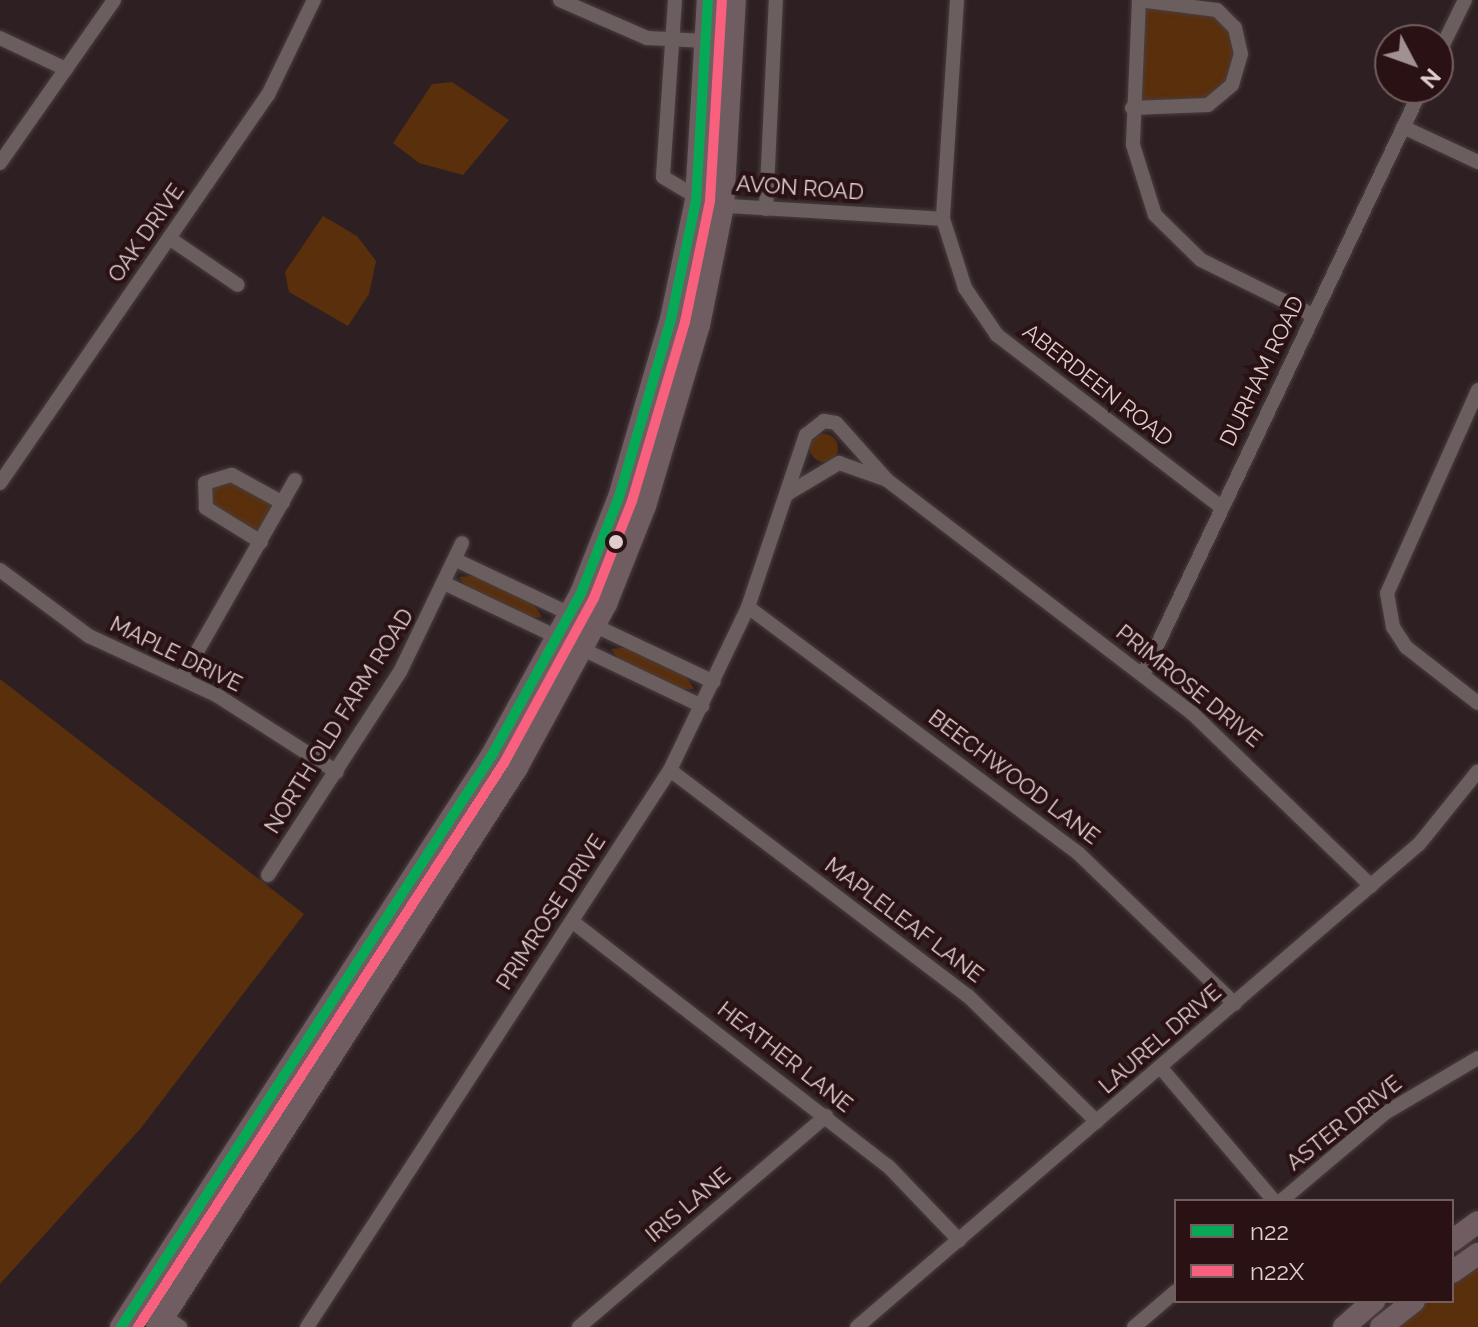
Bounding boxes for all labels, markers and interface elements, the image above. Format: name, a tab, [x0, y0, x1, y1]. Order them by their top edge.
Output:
north arrow	[1374, 24, 1454, 104]
text: N	[1415, 64, 1446, 93]
street label: AVON ROAD	[735, 170, 865, 206]
street label: OAK DRIVE	[102, 179, 190, 287]
street label: DURHAM ROAD	[1214, 292, 1310, 450]
street label: ABERDEEN ROAD	[1018, 318, 1178, 452]
unlabelled marker	[608, 534, 624, 550]
street label: NORTH OLD FARM ROAD	[259, 604, 419, 838]
street label: MAPLE DRIVE	[106, 611, 246, 697]
street label: PRIMROSE DRIVE	[1111, 619, 1267, 753]
street label: BEECHWOOD LANE	[923, 704, 1105, 850]
street label: PRIMROSE DRIVE	[491, 829, 611, 995]
street label: MAPLELEAF LANE	[819, 852, 989, 988]
street label: LAUREL DRIVE	[1093, 979, 1227, 1099]
street label: HEATHER LANE	[712, 996, 858, 1118]
street label: ASTER DRIVE	[1281, 1070, 1407, 1176]
street label: IRIS LANE	[640, 1162, 736, 1248]
legend	[1174, 1199, 1454, 1303]
text: n22	[1250, 1217, 1289, 1246]
text: n22X	[1250, 1257, 1304, 1286]

